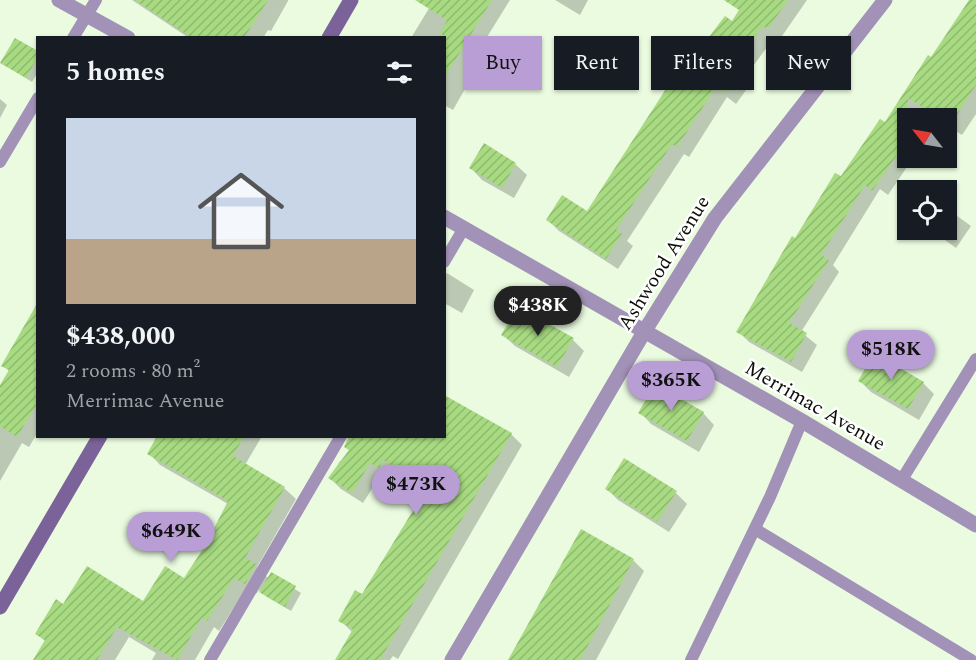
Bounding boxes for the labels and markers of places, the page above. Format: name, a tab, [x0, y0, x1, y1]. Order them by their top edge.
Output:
pin: $438K	[496, 286, 580, 337]
pin: $518K	[849, 330, 933, 381]
pin: $365K	[629, 361, 713, 412]
pin: $473K	[374, 465, 458, 516]
pin: $649K	[129, 512, 213, 563]

